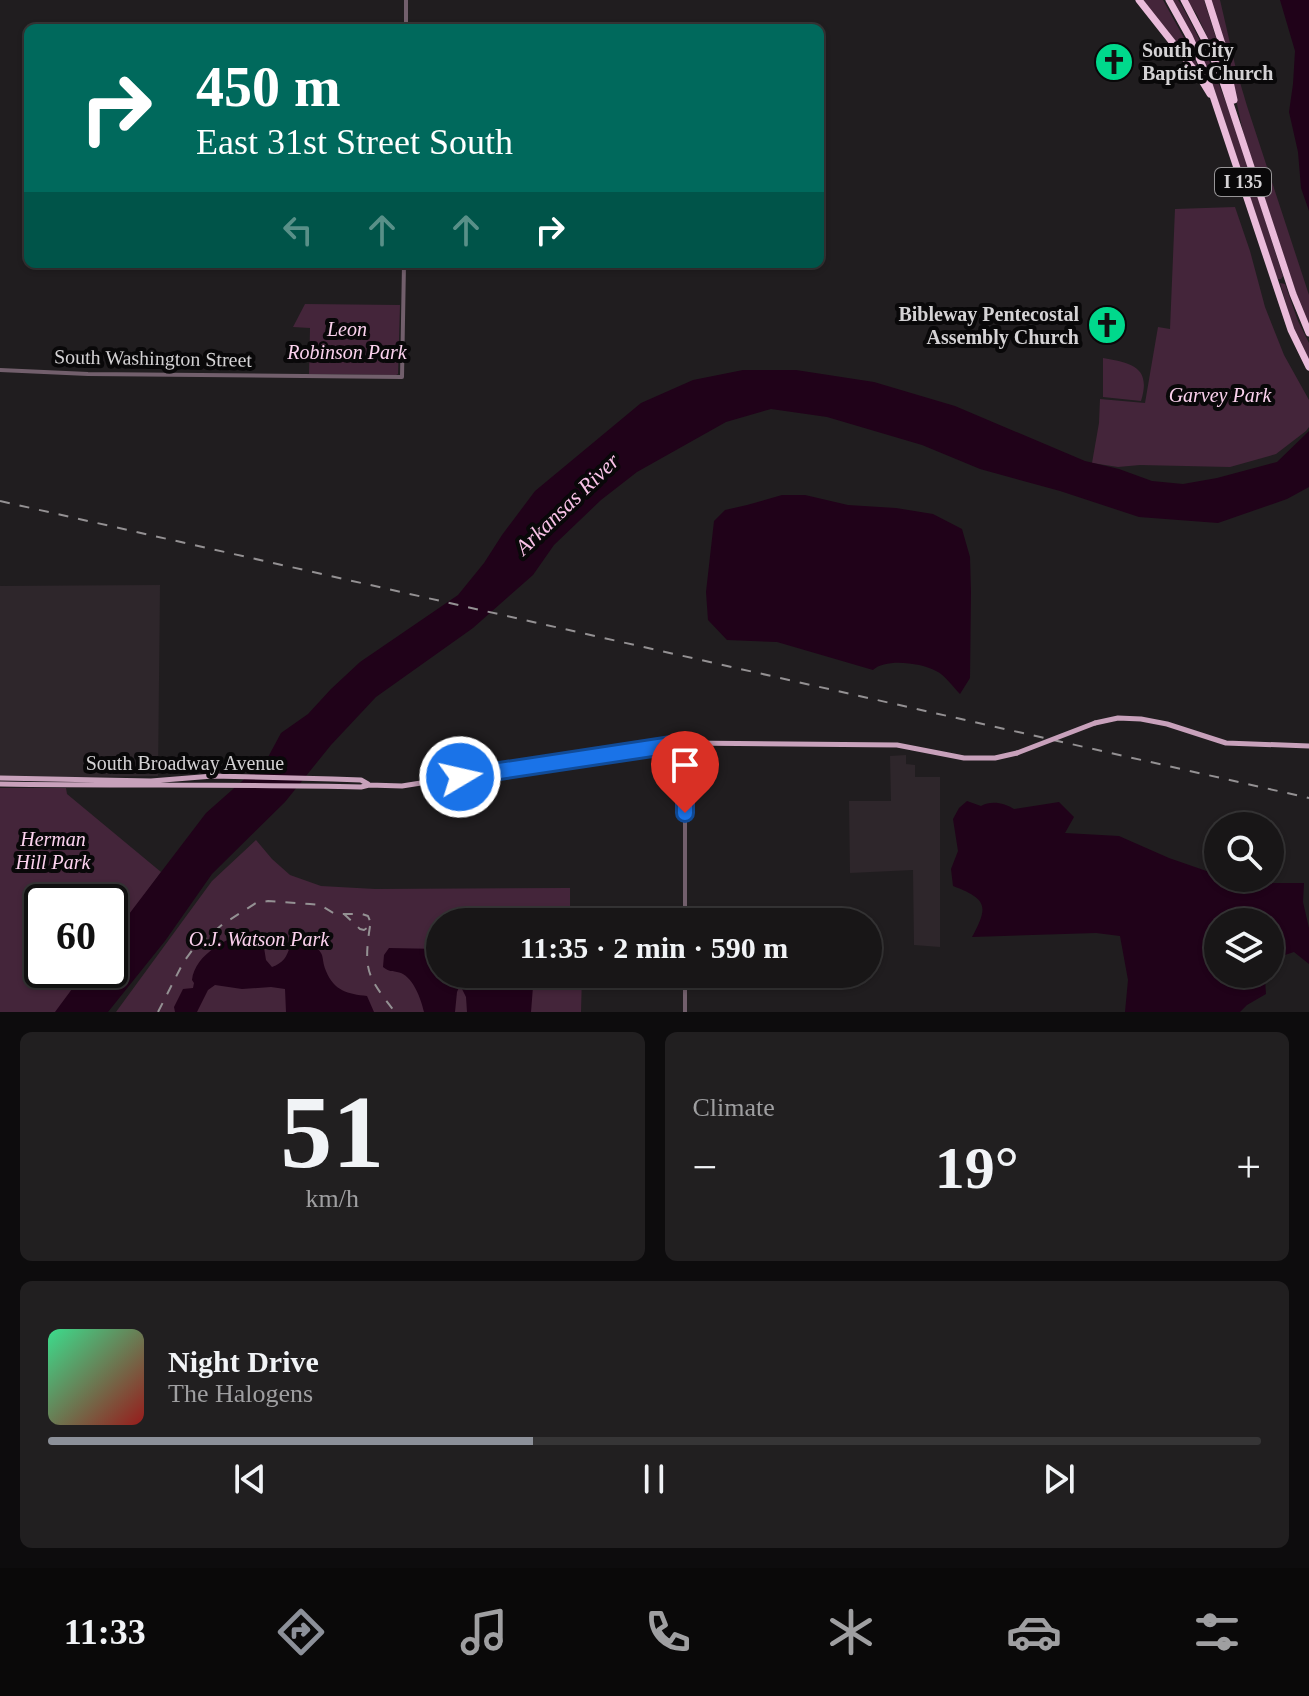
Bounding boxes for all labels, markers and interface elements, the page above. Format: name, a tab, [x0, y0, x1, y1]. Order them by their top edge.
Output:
place label: South City Baptist Church	[1142, 39, 1273, 85]
church icon: South City Baptist Church	[1093, 41, 1135, 83]
icon: right	[64, 56, 168, 160]
text: 450 m	[196, 56, 341, 118]
text: East 31st Street South	[196, 122, 513, 162]
road number: I 135	[1215, 168, 1271, 196]
icon: left	[276, 208, 320, 252]
icon: ahead	[360, 208, 404, 252]
icon: ahead	[444, 208, 488, 252]
icon: right	[528, 208, 572, 252]
place label: Bibleway Pentecostal Assembly Church	[898, 303, 1079, 349]
church icon: Bibleway Pentecostal Assembly Church	[1086, 304, 1128, 346]
park label: Leon Robinson Park	[286, 318, 408, 363]
street label: South Washington Street	[54, 345, 253, 372]
park label: Garvey Park	[1169, 384, 1272, 407]
water label: Arkansas River	[508, 448, 625, 561]
pin	[651, 731, 719, 813]
position arrow	[418, 735, 502, 819]
icon: arrive	[663, 743, 707, 787]
street label: South Broadway Avenue	[86, 752, 284, 775]
map controls	[1204, 812, 1284, 988]
button: search	[1204, 812, 1284, 892]
park label: Herman Hill Park	[15, 828, 92, 873]
speed limit sign: 60	[24, 884, 128, 988]
button: layers	[1204, 908, 1284, 988]
park label: O.J. Watson Park	[189, 928, 330, 950]
text: 11:35 · 2 min · 590 m	[520, 931, 788, 964]
text: 51	[280, 1074, 384, 1189]
text: Climate	[693, 1093, 775, 1122]
text: 19°	[935, 1135, 1019, 1201]
text: −	[693, 1143, 717, 1192]
text: +	[1236, 1143, 1261, 1192]
text: km/h	[306, 1184, 359, 1213]
text: Night Drive	[168, 1345, 319, 1378]
text: The Halogens	[168, 1379, 313, 1408]
icon: previous	[228, 1457, 272, 1501]
icon: pause	[632, 1457, 676, 1501]
icon: next	[1037, 1457, 1081, 1501]
icon: directions	[273, 1604, 329, 1660]
icon: music	[456, 1604, 512, 1660]
icon: phone	[640, 1604, 696, 1660]
icon: climate	[823, 1604, 879, 1660]
icon: car	[1006, 1604, 1062, 1660]
icon: filters	[1189, 1604, 1245, 1660]
text: 11:33	[64, 1612, 146, 1652]

